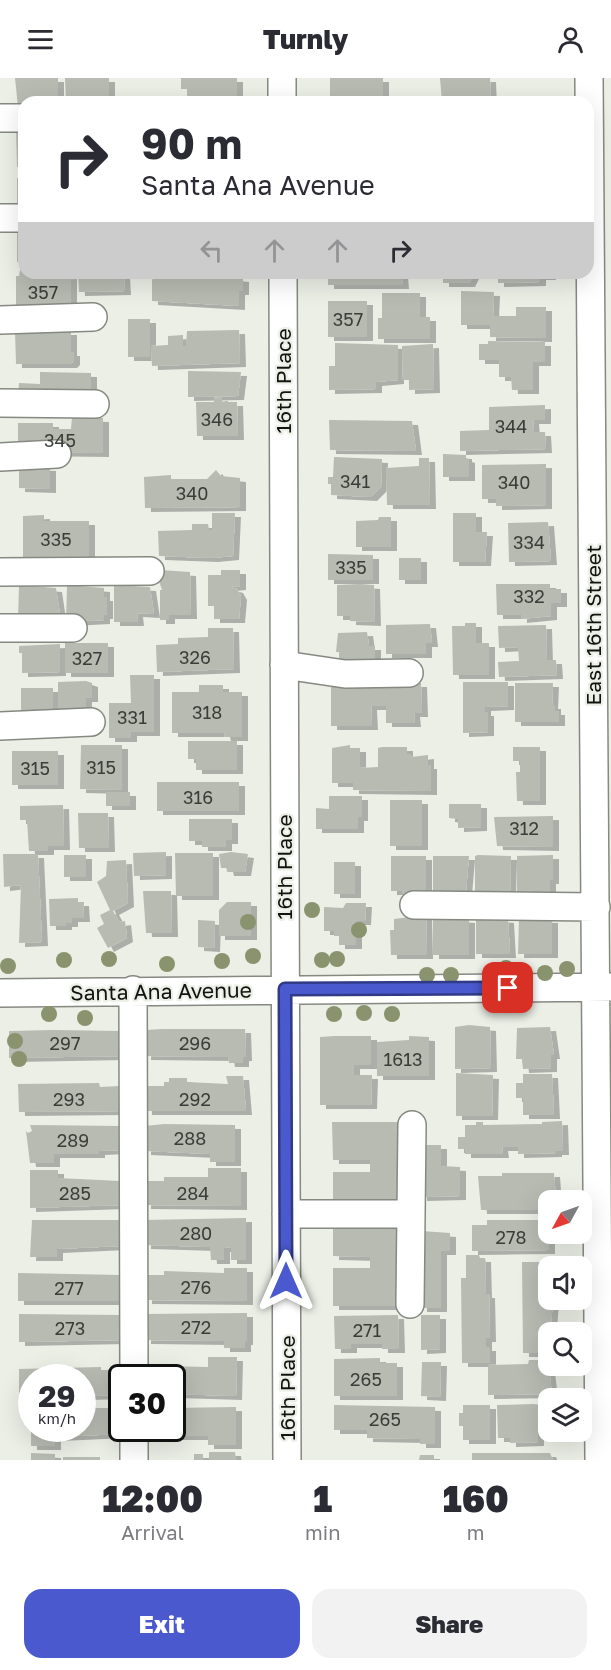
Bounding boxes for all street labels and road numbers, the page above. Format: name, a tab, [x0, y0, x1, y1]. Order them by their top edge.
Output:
street label: 16th Place	[270, 328, 296, 434]
street label: East 16th Street	[580, 545, 606, 705]
street label: 16th Place	[271, 814, 297, 920]
street label: Santa Ana Avenue	[70, 976, 252, 1006]
street label: 16th Place	[274, 1335, 300, 1441]

